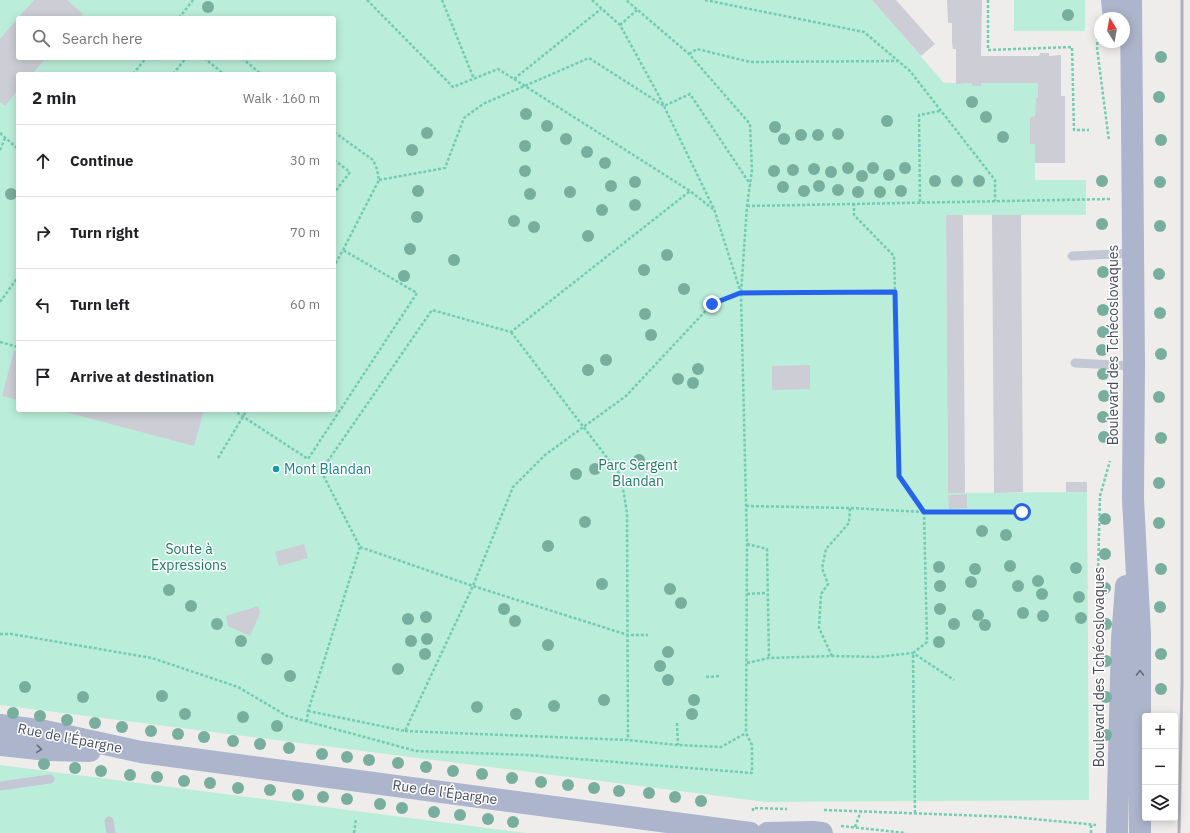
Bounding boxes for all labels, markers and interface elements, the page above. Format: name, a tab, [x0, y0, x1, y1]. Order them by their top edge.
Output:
north arrow	[1094, 12, 1130, 48]
search box	[16, 16, 336, 60]
icon: search	[30, 27, 52, 49]
text: Search here	[62, 29, 142, 48]
text: 2 min	[32, 87, 76, 109]
text: Walk · 160 m	[243, 90, 320, 107]
icon: ahead	[32, 150, 54, 172]
text: Continue	[70, 151, 134, 170]
text: 30 m	[290, 152, 320, 169]
icon: right	[32, 222, 54, 244]
text: Turn right	[70, 223, 139, 242]
text: 70 m	[290, 224, 320, 241]
street label: Boulevard des Tchécoslovaques	[1104, 244, 1122, 445]
icon: left	[32, 294, 54, 316]
text: Turn left	[70, 295, 130, 314]
route end	[703, 295, 721, 313]
text: 60 m	[290, 296, 320, 313]
icon: arrive	[32, 366, 54, 388]
text: Arrive at destination	[70, 367, 214, 386]
park label: Parc Sergent Blandan	[598, 456, 678, 490]
place label: Mont Blandan	[284, 460, 371, 478]
marker: Mont Blandan	[271, 464, 281, 474]
route start	[1013, 503, 1031, 521]
park label: Soute à Expressions	[151, 540, 227, 574]
street label: Boulevard des Tchécoslovaques	[1090, 566, 1108, 767]
one-way arrow	[1136, 670, 1144, 676]
map controls	[1142, 713, 1178, 821]
button: +	[1142, 713, 1178, 749]
street label: Rue de l'Épargne	[16, 718, 124, 757]
one-way arrow	[36, 745, 42, 754]
button: −	[1142, 749, 1178, 785]
street label: Rue de l'Épargne	[391, 775, 499, 808]
button: layers	[1142, 785, 1178, 821]

